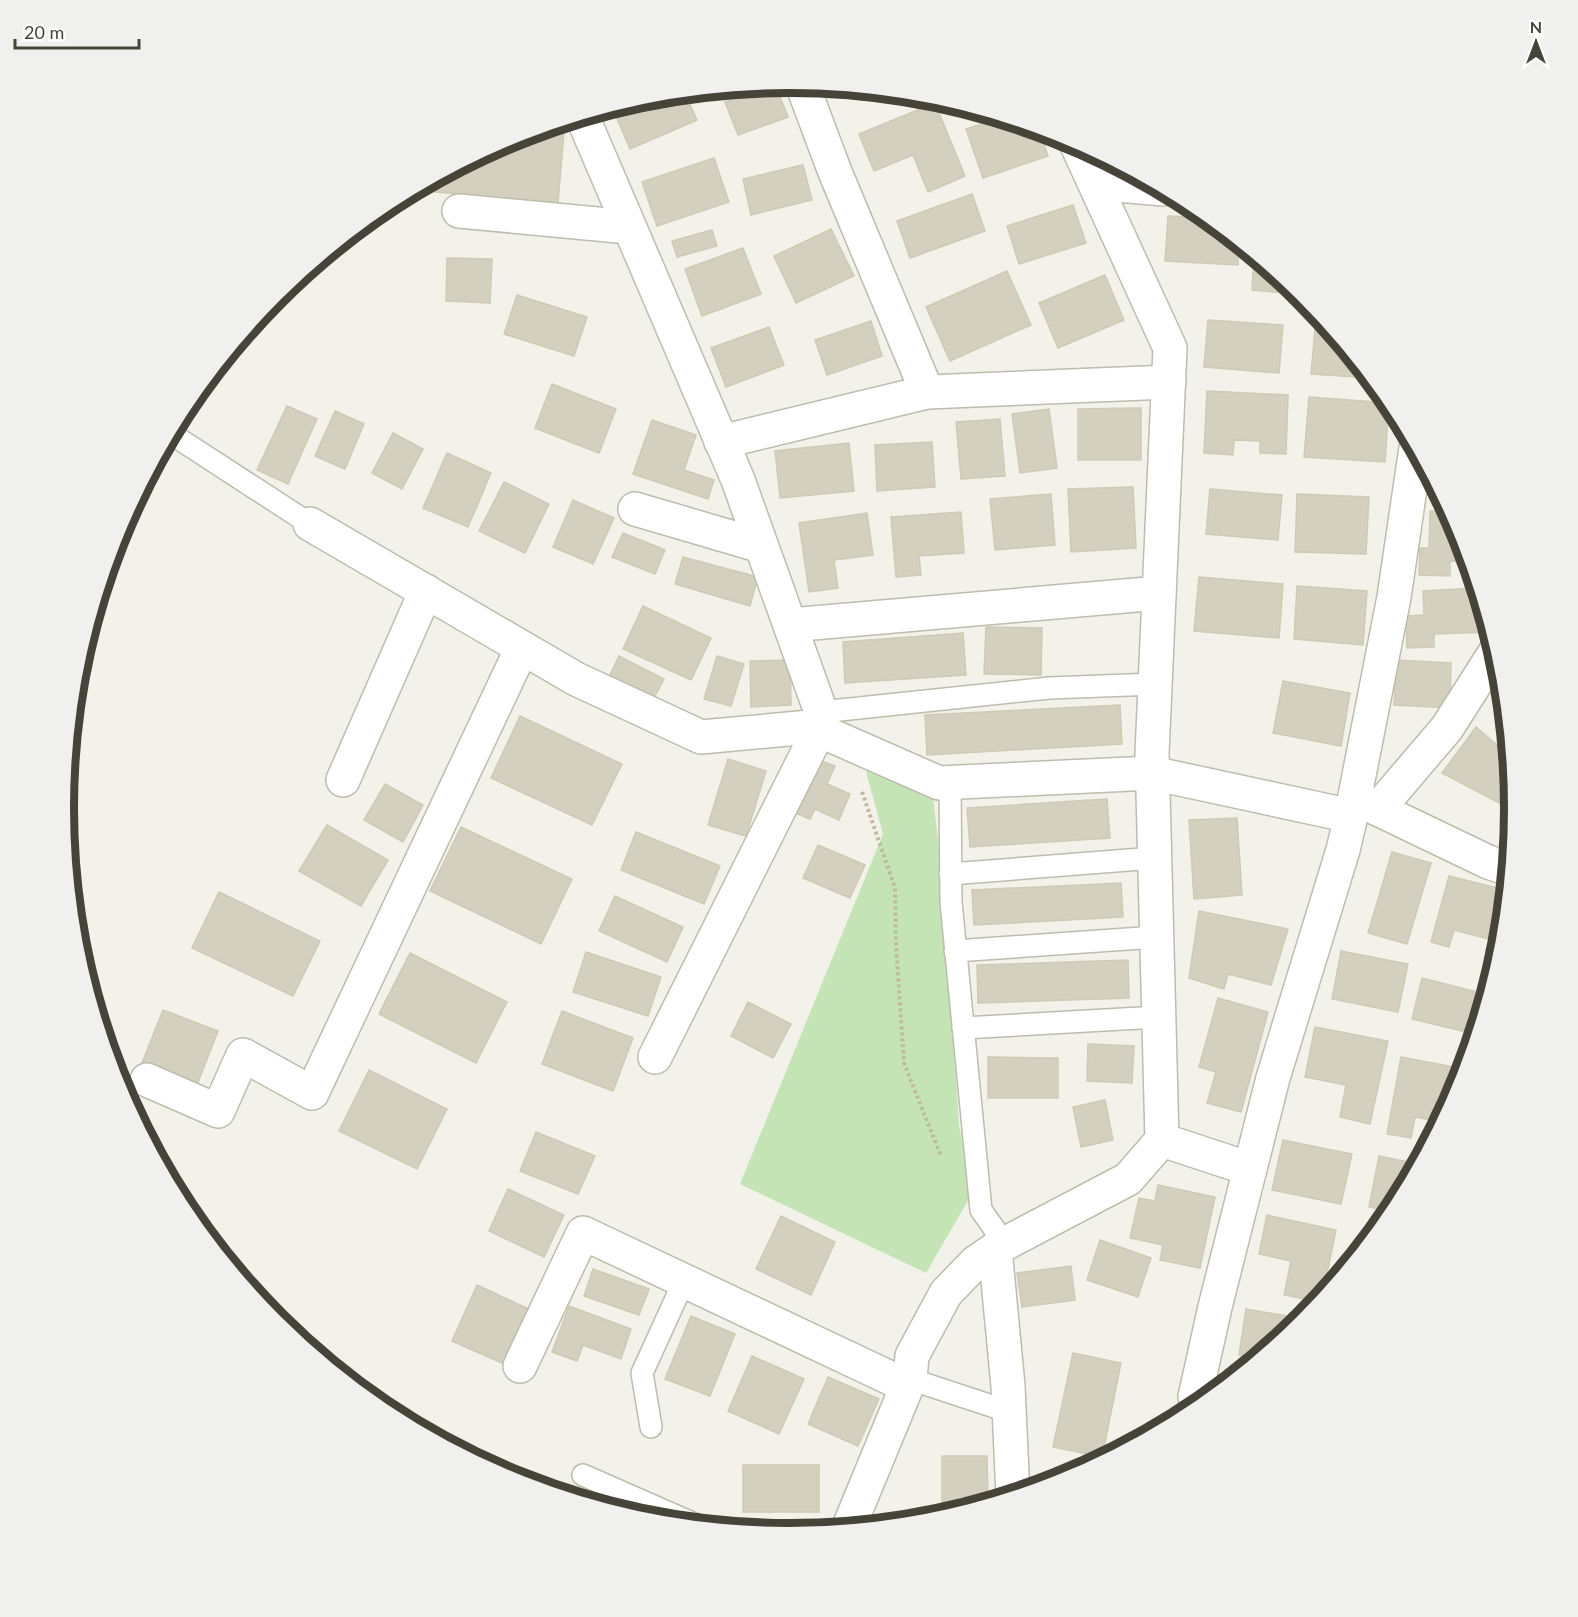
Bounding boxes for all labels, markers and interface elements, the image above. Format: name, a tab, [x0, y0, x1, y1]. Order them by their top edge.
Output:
scale bar	[15, 12, 140, 50]
north arrow	[1506, 12, 1566, 72]
text: N	[1530, 17, 1542, 36]
text: 20 m	[24, 21, 64, 43]

